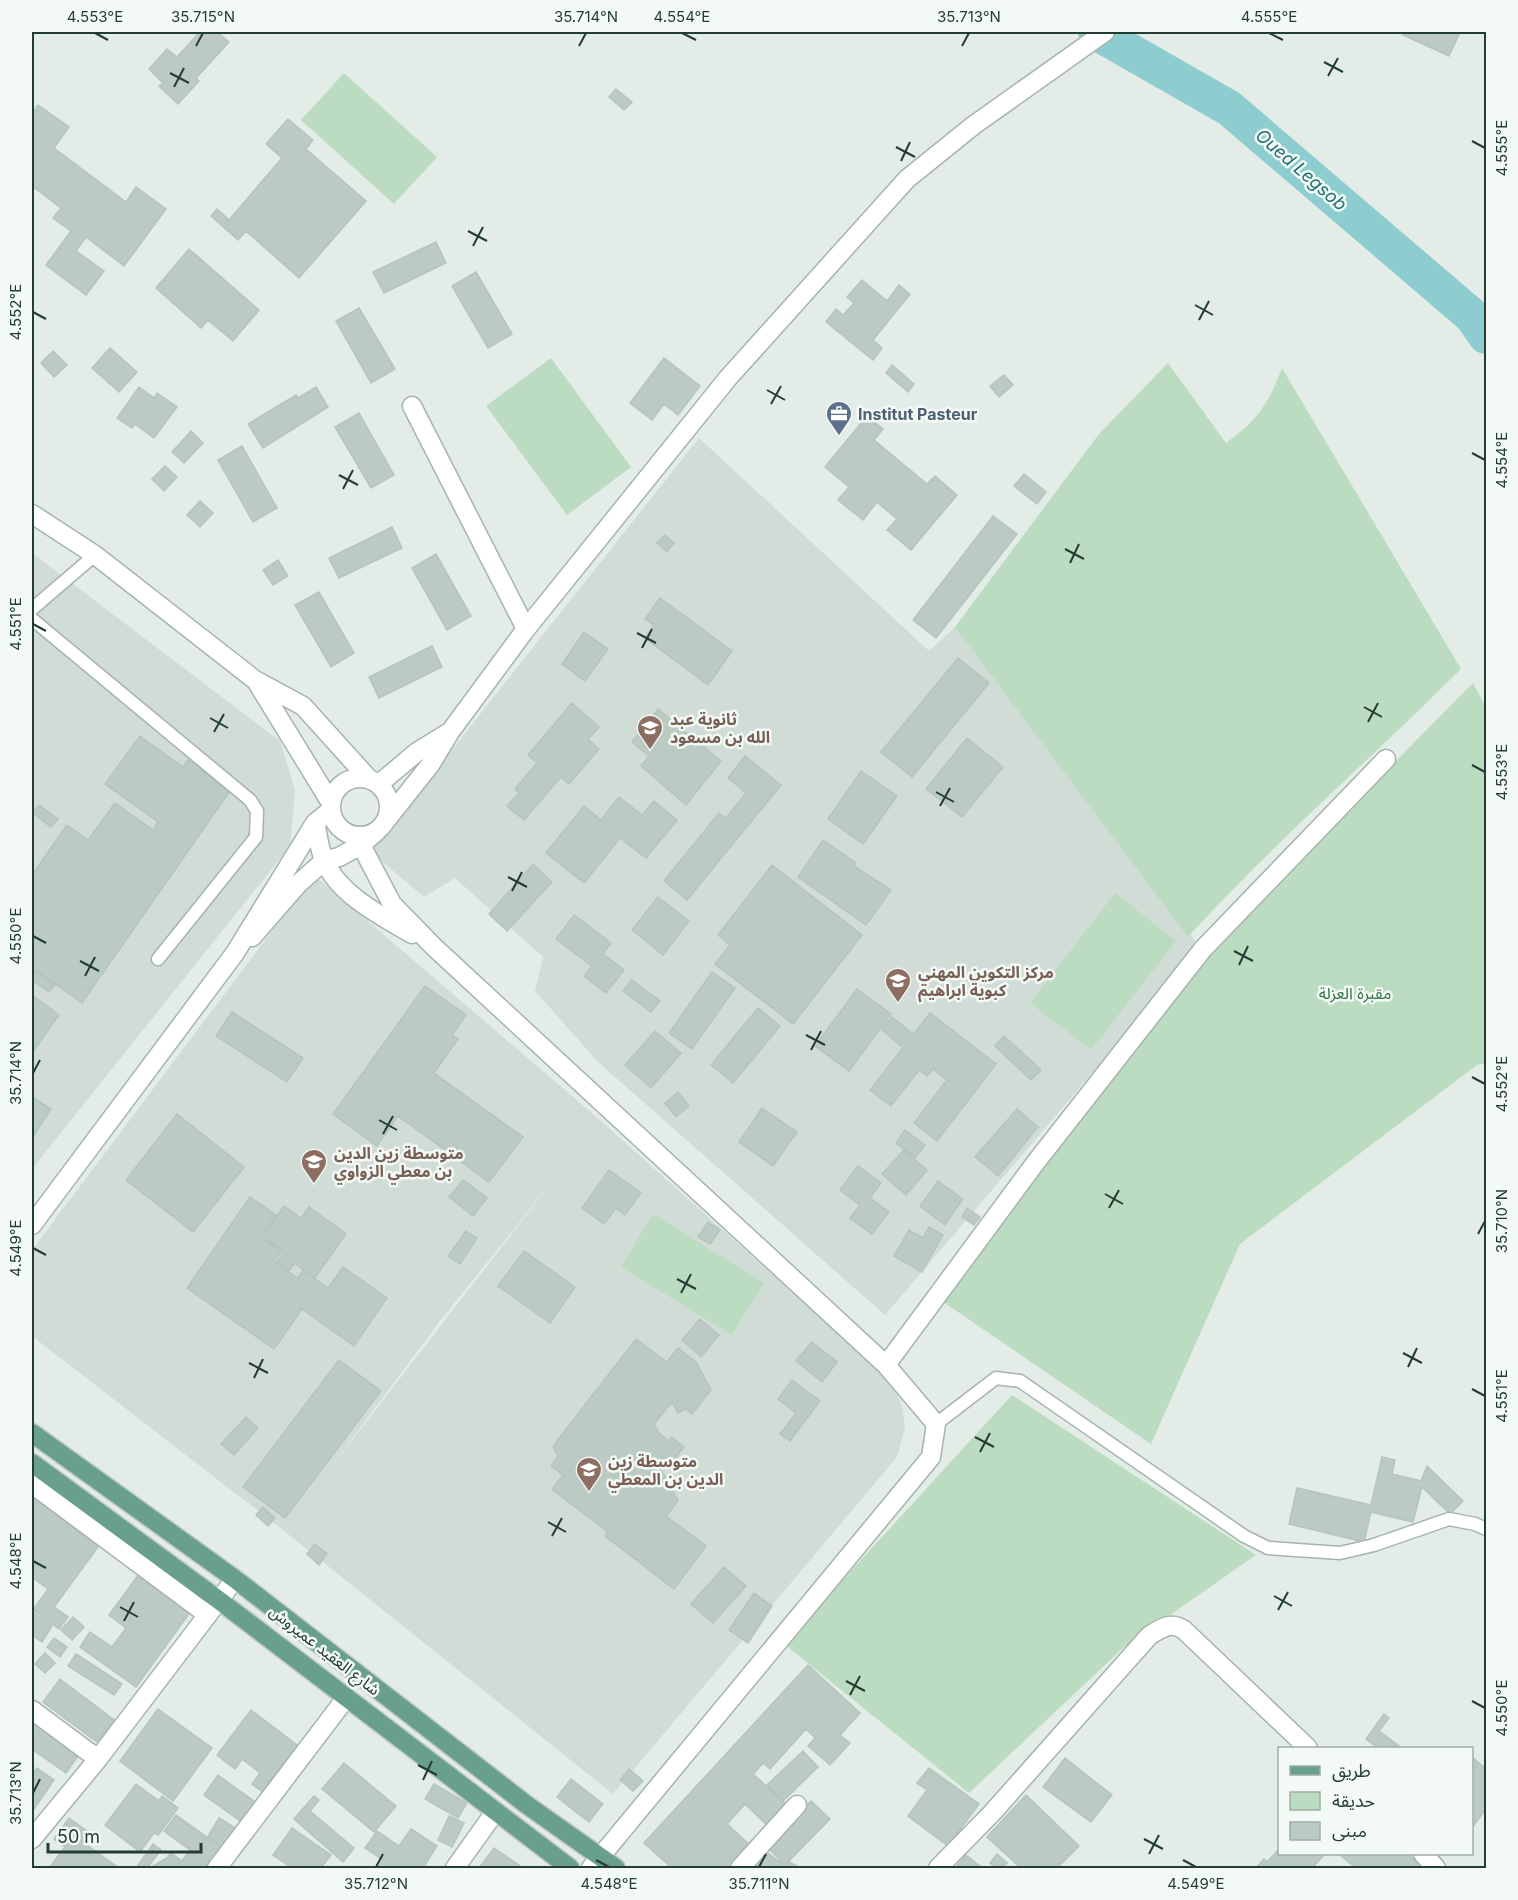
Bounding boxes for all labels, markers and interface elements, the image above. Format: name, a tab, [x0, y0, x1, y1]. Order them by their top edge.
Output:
text: 4.553°E	[67, 7, 123, 26]
text: 35.715°N	[171, 7, 235, 26]
text: 35.714°N	[554, 7, 618, 26]
text: 4.554°E	[654, 7, 710, 26]
text: 35.713°N	[937, 7, 1001, 26]
text: 4.555°E	[1241, 7, 1297, 26]
text: 4.555°E	[1492, 120, 1511, 176]
water label: Oued Legsob	[1252, 124, 1351, 215]
text: 4.552°E	[6, 284, 25, 340]
office icon: Institut Pasteur	[824, 399, 854, 437]
place label: Institut Pasteur	[858, 404, 978, 424]
text: 4.554°E	[1492, 432, 1511, 488]
text: 4.551°E	[6, 597, 25, 651]
place label: ثانوية عبد الله بن مسعود	[670, 709, 770, 747]
school or university icon: ثانوية عبد الله بن مسعود	[635, 713, 665, 751]
text: 4.553°E	[1492, 744, 1511, 800]
text: 4.550°E	[6, 908, 25, 964]
place label: مركز التكوين المهني كبوية ابراهيم	[918, 962, 1054, 1003]
school or university icon: مركز التكوين المهني كبوية ابراهيم	[883, 966, 913, 1004]
park label: مقبرة العزلة	[1319, 983, 1391, 1003]
text: 35.714°N	[6, 1041, 25, 1105]
text: 4.552°E	[1492, 1056, 1511, 1112]
place label: متوسطة زين الدين بن معطي الزواوي	[334, 1143, 464, 1185]
school or university icon: متوسطة زين الدين بن معطي الزواوي	[299, 1147, 329, 1185]
text: 35.710°N	[1492, 1189, 1511, 1253]
text: 4.549°E	[6, 1219, 25, 1277]
text: 4.551°E	[1492, 1369, 1511, 1423]
place label: متوسطة زين الدين بن المعطي	[608, 1451, 723, 1493]
school or university icon: متوسطة زين الدين بن المعطي	[574, 1455, 604, 1493]
text: 4.548°E	[6, 1532, 25, 1590]
street label: شارع العقيد عميروش	[264, 1601, 384, 1702]
text: 4.550°E	[1492, 1680, 1511, 1736]
legend	[1278, 1747, 1473, 1855]
text: طريق	[1332, 1760, 1371, 1782]
text: 35.713°N	[6, 1761, 25, 1825]
text: حديقة	[1332, 1790, 1375, 1811]
scale bar	[48, 1816, 201, 1854]
text: مبنى	[1332, 1820, 1367, 1842]
text: 50 m	[57, 1826, 100, 1847]
text: 35.712°N	[344, 1874, 408, 1893]
text: 4.548°E	[580, 1874, 638, 1893]
text: 35.711°N	[729, 1874, 789, 1893]
text: 4.549°E	[1167, 1874, 1225, 1893]

